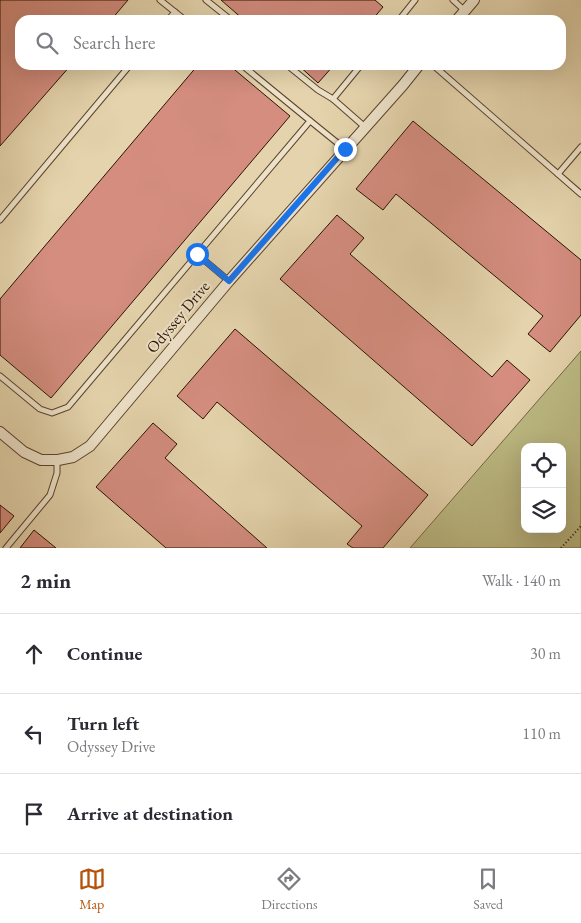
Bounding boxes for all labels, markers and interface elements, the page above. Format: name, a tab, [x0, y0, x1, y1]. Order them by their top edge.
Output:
search box	[15, 15, 566, 70]
icon: search	[33, 29, 61, 57]
text: Search here	[73, 30, 155, 55]
route end	[334, 138, 357, 161]
route start	[186, 243, 209, 266]
street label: Odyssey Drive	[142, 276, 214, 358]
map controls	[521, 443, 566, 533]
button: locate	[521, 443, 566, 488]
button: layers	[521, 488, 566, 533]
text: 2 min	[20, 567, 71, 594]
text: Walk · 140 m	[482, 570, 561, 591]
icon: ahead	[20, 640, 48, 668]
text: Continue	[67, 641, 142, 666]
text: 30 m	[530, 643, 561, 664]
text: Turn left	[67, 711, 139, 736]
icon: left	[20, 720, 48, 748]
text: 110 m	[522, 723, 561, 744]
text: Odyssey Drive	[67, 736, 155, 757]
icon: arrive	[20, 800, 48, 828]
text: Arrive at destination	[67, 801, 233, 826]
tab: Map	[78, 865, 106, 913]
tab: Directions	[261, 865, 318, 913]
tab: Saved	[473, 865, 503, 913]

